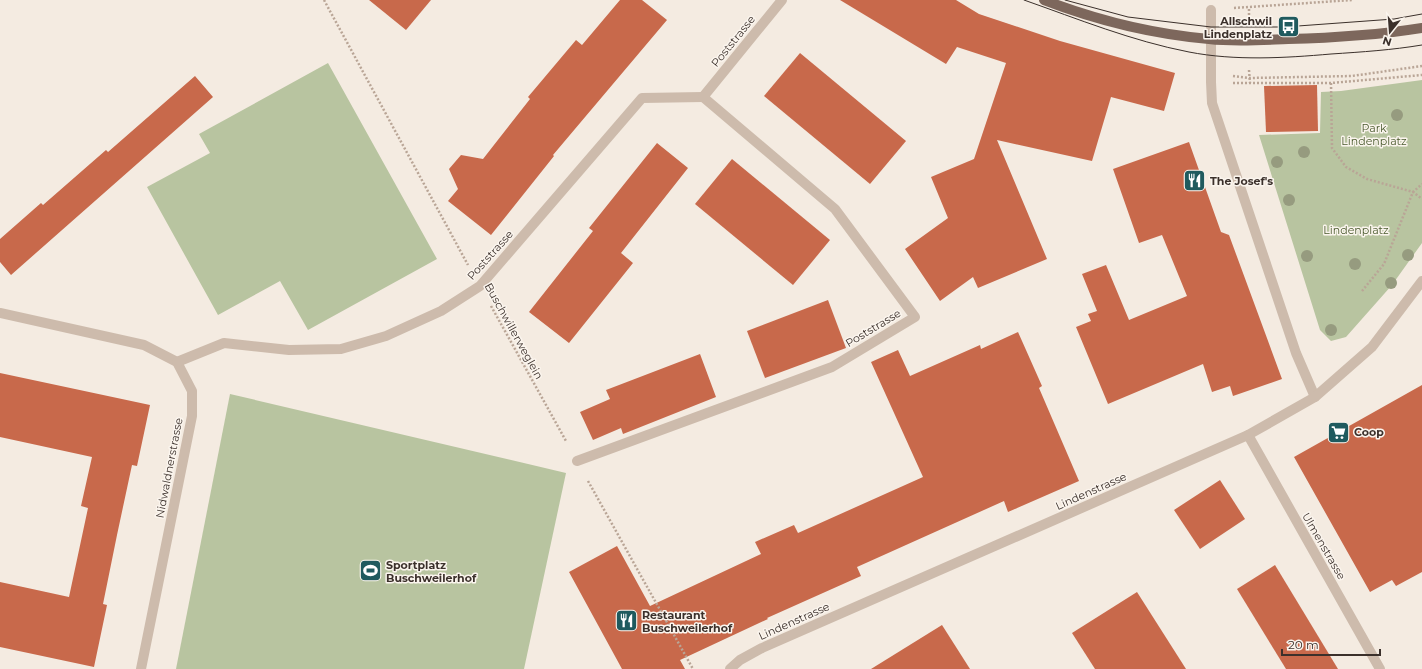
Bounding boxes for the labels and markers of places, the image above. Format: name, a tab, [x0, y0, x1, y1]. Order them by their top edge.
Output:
place label: Allschwil Lindenplatz	[1204, 14, 1272, 41]
bus stop icon: Allschwil Lindenplatz	[1275, 14, 1301, 40]
restaurant icon: The Josef's	[1181, 168, 1207, 194]
place label: The Josef's	[1210, 174, 1273, 188]
supermarket icon: Coop	[1326, 419, 1352, 445]
place label: Coop	[1354, 425, 1384, 439]
sports icon: Sportplatz Buschweilerhof	[357, 558, 383, 584]
place label: Sportplatz Buschweilerhof	[386, 558, 477, 585]
restaurant icon: Restaurant Buschweilerhof	[614, 608, 640, 634]
place label: Restaurant Buschweilerhof	[642, 608, 733, 635]

